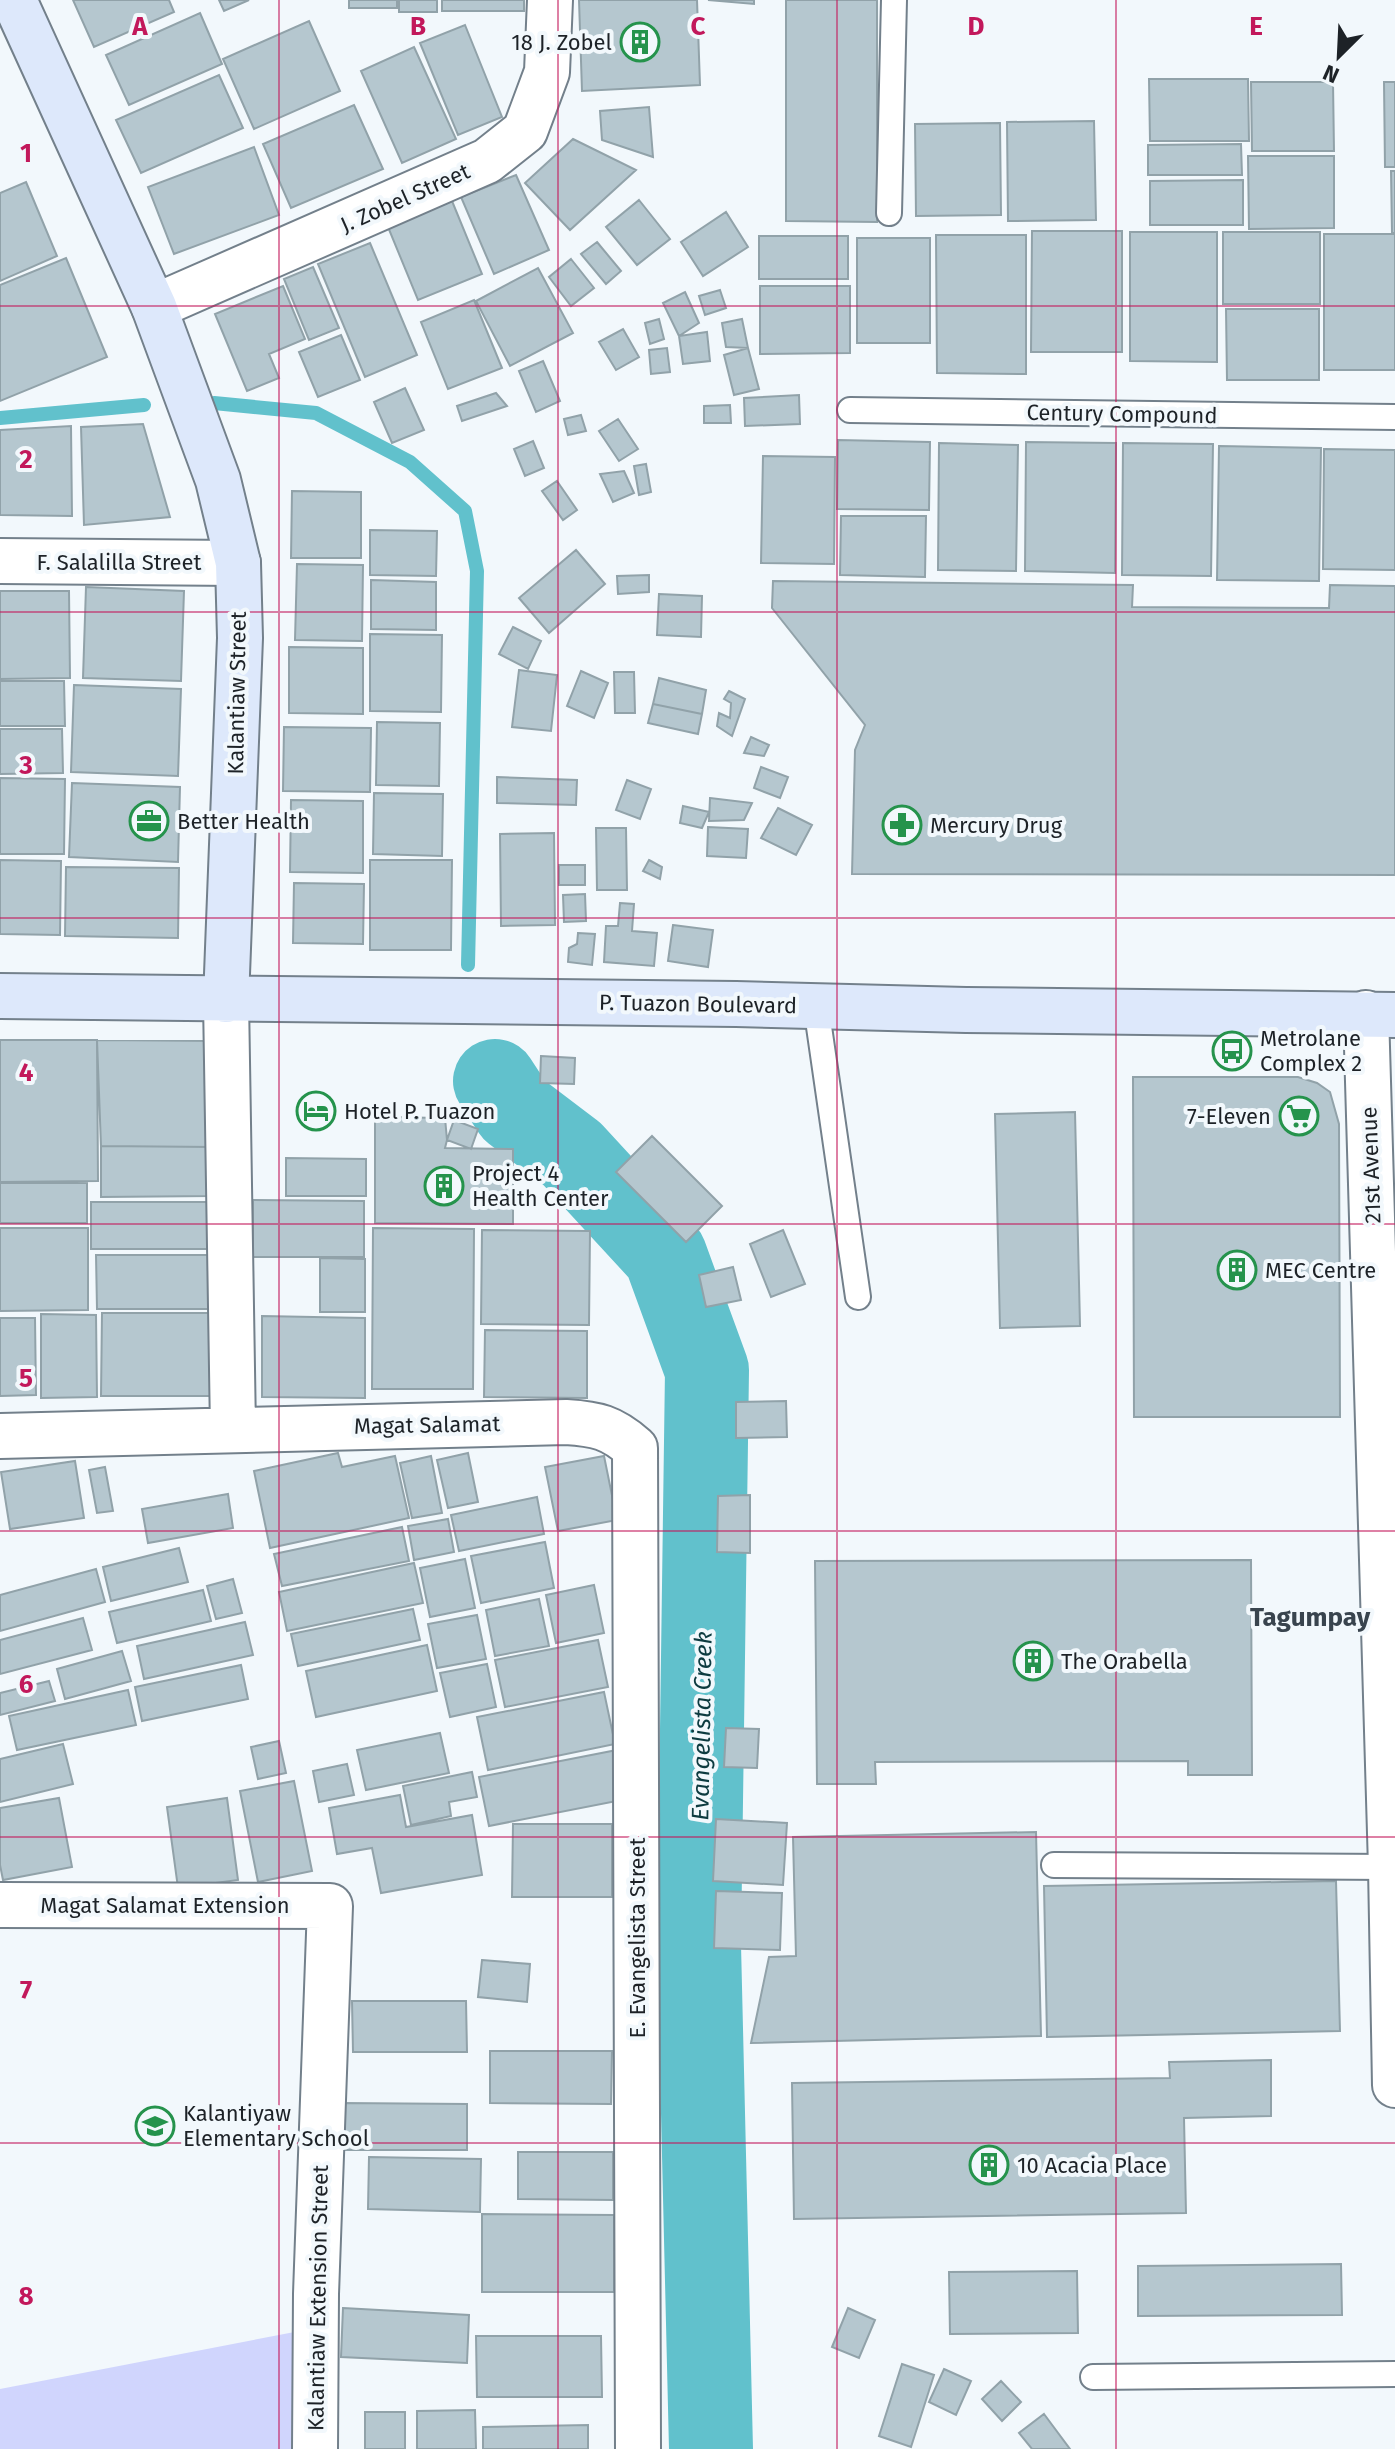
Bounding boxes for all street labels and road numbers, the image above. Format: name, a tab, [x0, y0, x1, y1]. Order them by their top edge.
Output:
street label: J. Zobel Street	[336, 157, 474, 239]
street label: Century Compound	[1026, 399, 1218, 429]
street label: F. Salalilla Street	[37, 549, 202, 576]
street label: Kalantiaw Street	[222, 611, 252, 775]
street label: P. Tuazon Boulevard	[599, 989, 797, 1019]
street label: 21st Avenue	[1355, 1106, 1387, 1224]
street label: Magat Salamat	[354, 1410, 500, 1440]
street label: E. Evangelista Street	[624, 1838, 651, 2038]
street label: Magat Salamat Extension	[40, 1892, 290, 1919]
street label: Kalantiaw Extension Street	[302, 2165, 334, 2431]

